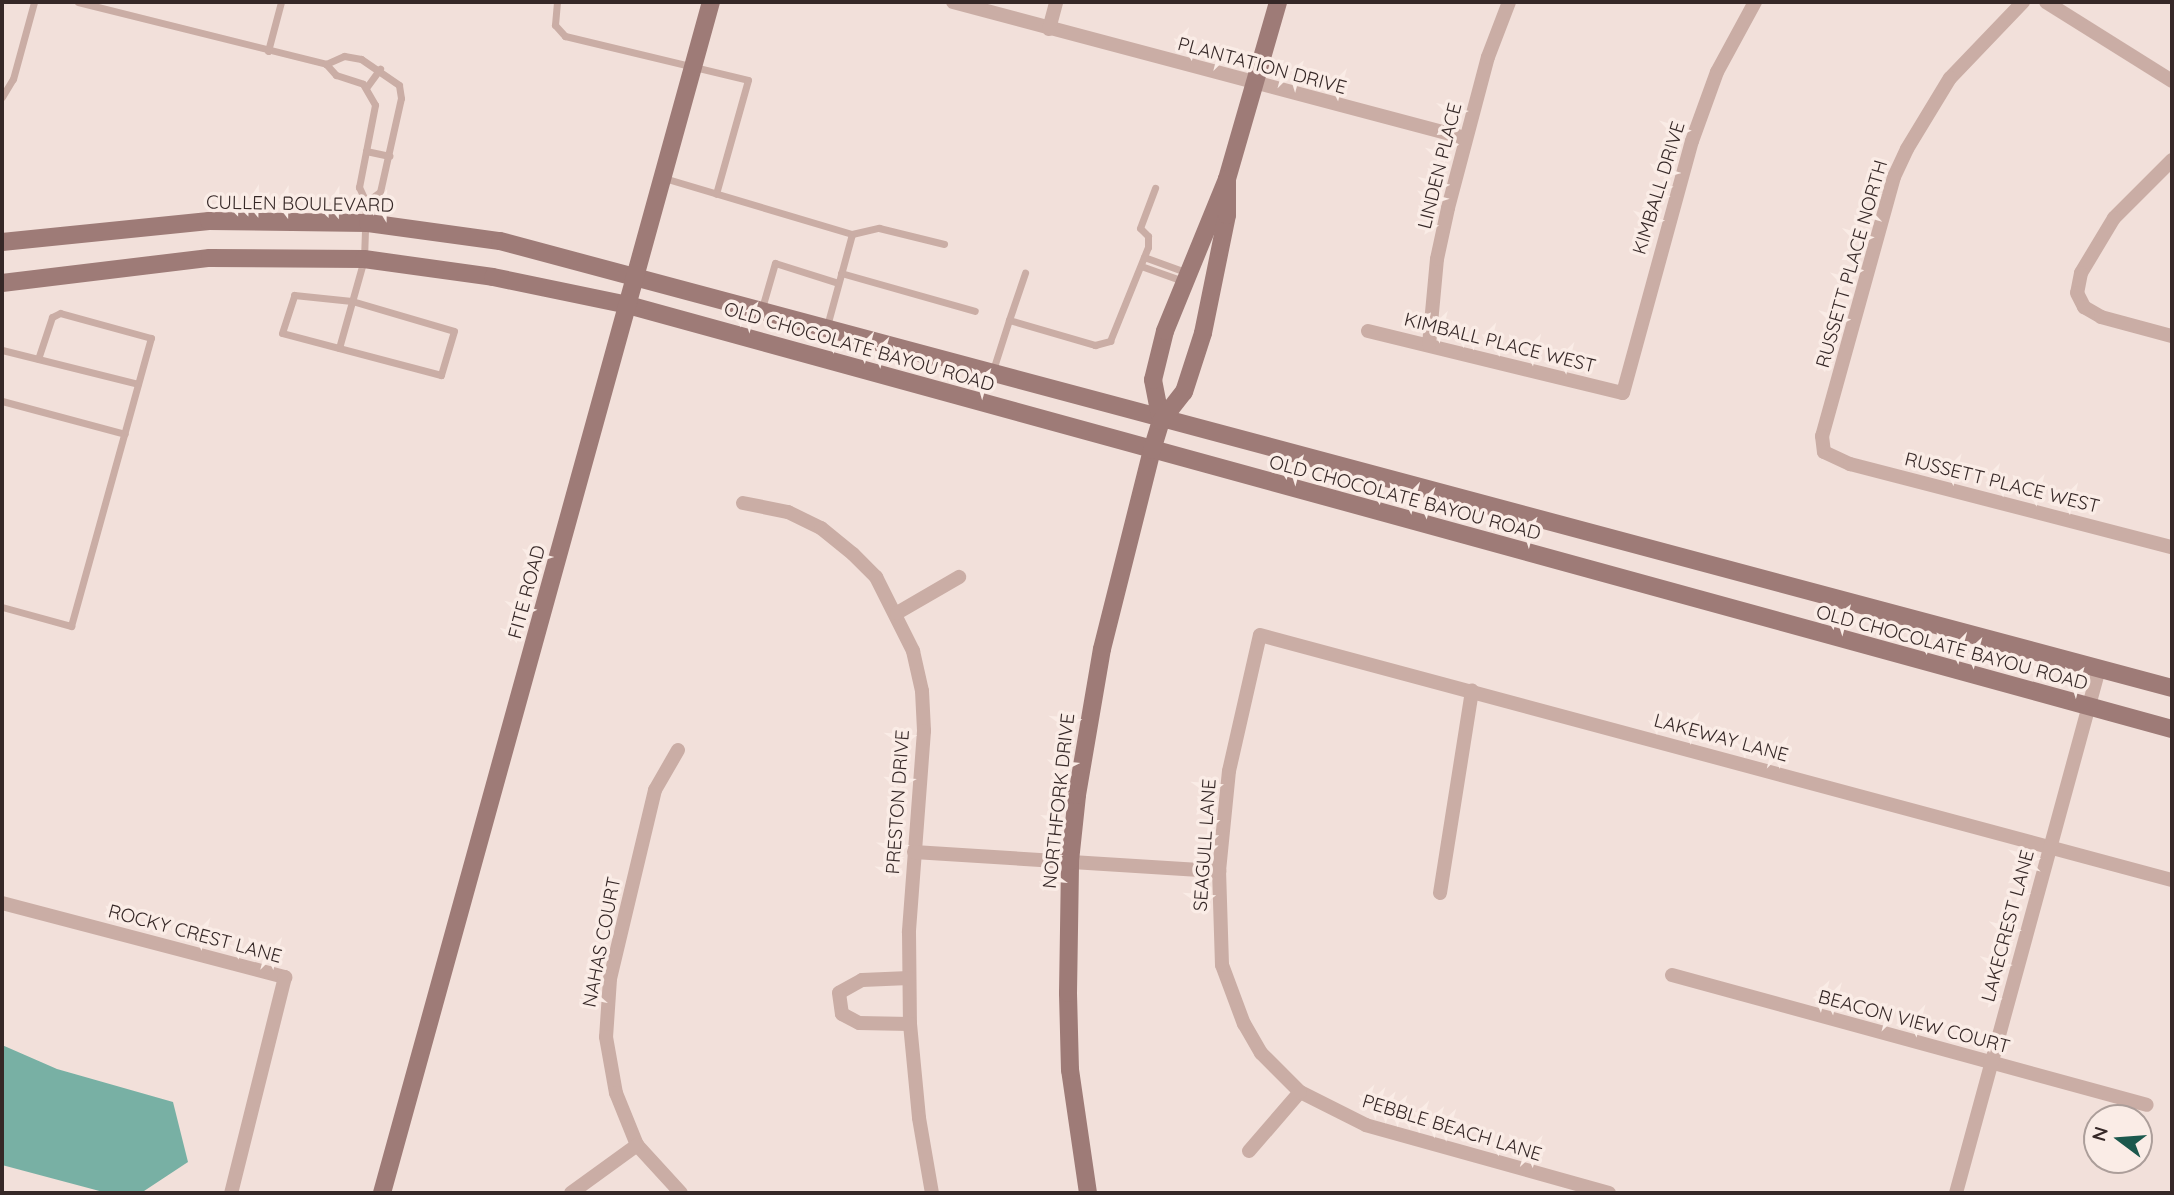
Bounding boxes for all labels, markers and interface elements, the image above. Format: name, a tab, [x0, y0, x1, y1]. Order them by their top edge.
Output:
street label: PLANTATION DRIVE	[1175, 32, 1349, 100]
street label: LINDEN PLACE	[1413, 101, 1467, 231]
street label: KIMBALL DRIVE	[1628, 119, 1690, 257]
street label: RUSSETT PLACE NORTH	[1811, 158, 1893, 370]
street label: CULLEN BOULEVARD	[206, 191, 394, 217]
street label: OLD CHOCOLATE BAYOU ROAD	[721, 297, 997, 397]
street label: KIMBALL PLACE WEST	[1402, 308, 1598, 378]
street label: RUSSETT PLACE WEST	[1902, 448, 2102, 518]
street label: OLD CHOCOLATE BAYOU ROAD	[1267, 451, 1543, 545]
street label: FITE ROAD	[504, 543, 550, 641]
street label: OLD CHOCOLATE BAYOU ROAD	[1814, 601, 2090, 695]
street label: LAKEWAY LANE	[1651, 709, 1791, 767]
street label: NORTHFORK DRIVE	[1038, 712, 1080, 890]
street label: PRESTON DRIVE	[882, 729, 914, 875]
street label: SEAGULL LANE	[1189, 778, 1221, 912]
street label: LAKECREST LANE	[1977, 848, 2039, 1004]
street label: NAHAS COURT	[578, 875, 626, 1009]
street label: ROCKY CREST LANE	[106, 900, 284, 968]
street label: BEACON VIEW COURT	[1816, 985, 2012, 1059]
street label: PEBBLE BEACH LANE	[1359, 1090, 1545, 1166]
north arrow	[2083, 1104, 2153, 1174]
text: N	[2086, 1124, 2113, 1144]

